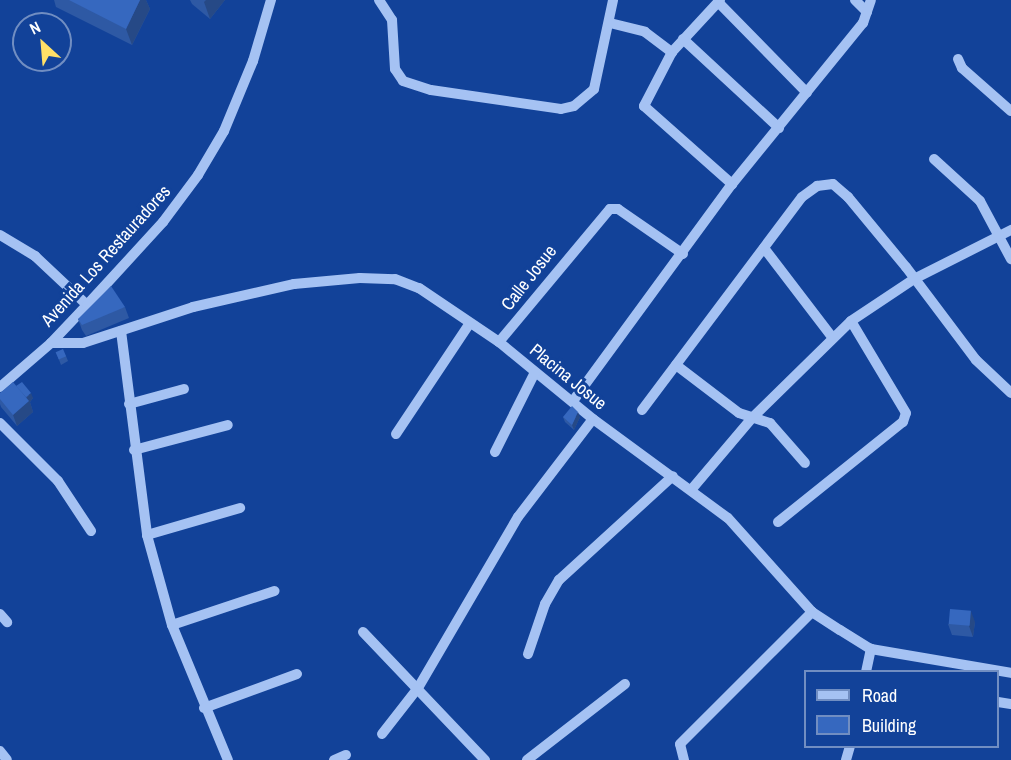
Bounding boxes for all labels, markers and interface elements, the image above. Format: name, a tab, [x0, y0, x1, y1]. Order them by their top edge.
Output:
north arrow	[12, 12, 72, 72]
text: N	[26, 16, 44, 40]
street label: Avenida Los Restauradores	[37, 181, 175, 331]
street label: Calle Josue	[497, 241, 561, 315]
street label: Placina Josue	[525, 339, 611, 415]
legend	[804, 670, 999, 748]
text: Road	[862, 683, 897, 708]
text: Building	[862, 713, 916, 738]

